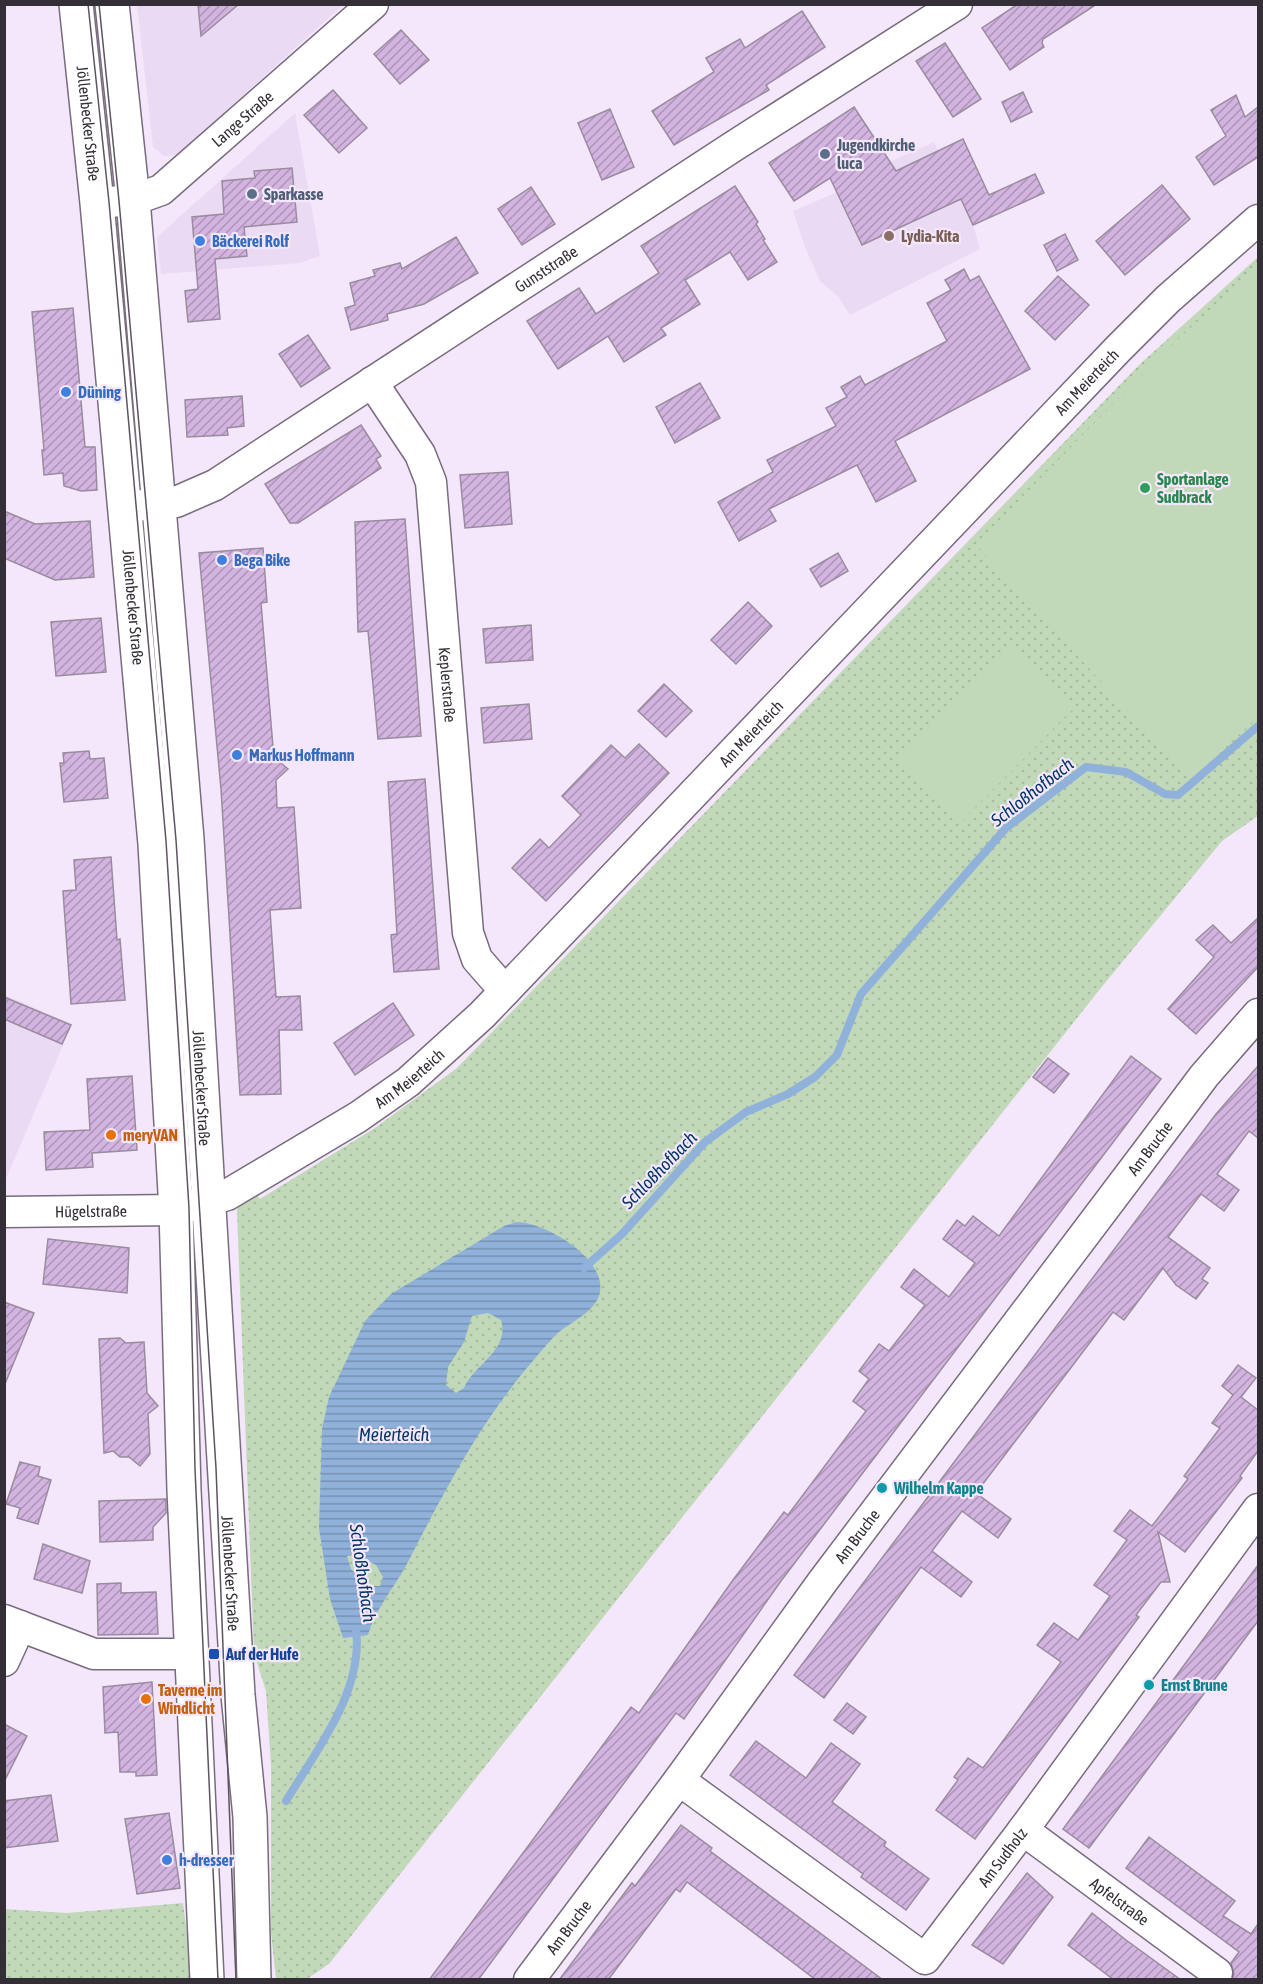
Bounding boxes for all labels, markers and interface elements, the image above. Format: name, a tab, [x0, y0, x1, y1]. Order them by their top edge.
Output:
street label: Jöllenbecker Straße	[74, 65, 104, 182]
street label: Lange Straße	[208, 87, 277, 150]
place label: Jugendkirche luca	[836, 136, 915, 172]
marker: Jugendkirche luca	[818, 147, 832, 161]
place label: Sparkasse	[264, 185, 324, 203]
marker: Sparkasse	[245, 187, 259, 201]
place label: Lydia-Kita	[901, 227, 959, 245]
marker: Lydia-Kita	[882, 229, 896, 243]
place label: Bäckerei Rolf	[212, 232, 290, 250]
marker: Bäckerei Rolf	[193, 234, 207, 248]
street label: Gunststraße	[511, 242, 581, 296]
street label: Am Meierteich	[1051, 345, 1122, 418]
place label: Düning	[78, 383, 121, 401]
marker: Düning	[59, 385, 73, 399]
place label: Sportanlage Sudbrack	[1157, 470, 1229, 506]
marker: Sportanlage Sudbrack	[1138, 481, 1152, 495]
street label: Jöllenbecker Straße	[119, 549, 148, 666]
place label: Bega Bike	[234, 551, 290, 569]
marker: Bega Bike	[215, 553, 229, 567]
street label: Keplerstraße	[436, 646, 460, 723]
street label: Am Meierteich	[715, 697, 787, 770]
place label: Markus Hoffmann	[249, 746, 355, 764]
marker: Markus Hoffmann	[230, 748, 244, 762]
water label: Schloßhofbach	[986, 753, 1078, 831]
street label: Jöllenbecker Straße	[189, 1030, 214, 1146]
street label: Am Meierteich	[371, 1045, 448, 1112]
street label: Am Bruche	[1124, 1118, 1176, 1179]
place label: meryVAN	[123, 1126, 178, 1144]
water label: Schloßhofbach	[616, 1127, 701, 1214]
marker: meryVAN	[104, 1128, 118, 1142]
street label: Hügelstraße	[55, 1202, 127, 1221]
water label: Meierteich	[359, 1424, 429, 1445]
place label: Wilhelm Kappe	[893, 1479, 984, 1497]
marker: Wilhelm Kappe	[875, 1481, 889, 1495]
street label: Am Bruche	[831, 1506, 883, 1566]
street label: Jöllenbecker Straße	[218, 1515, 243, 1632]
water label: Schloßhofbach	[346, 1522, 380, 1624]
place label: Auf der Hufe	[225, 1645, 299, 1663]
marker: Auf der Hufe	[207, 1647, 221, 1661]
place label: Ernst Brune	[1161, 1676, 1228, 1694]
marker: Ernst Brune	[1142, 1678, 1156, 1692]
place label: Taverne im Windlicht	[157, 1681, 222, 1717]
marker: Taverne im Windlicht	[139, 1692, 153, 1706]
street label: Am Sudholz	[974, 1824, 1030, 1890]
place label: h-dresser	[179, 1851, 234, 1869]
marker: h-dresser	[160, 1853, 174, 1867]
street label: Apfelstraße	[1087, 1874, 1152, 1929]
street label: Am Bruche	[543, 1897, 595, 1958]

